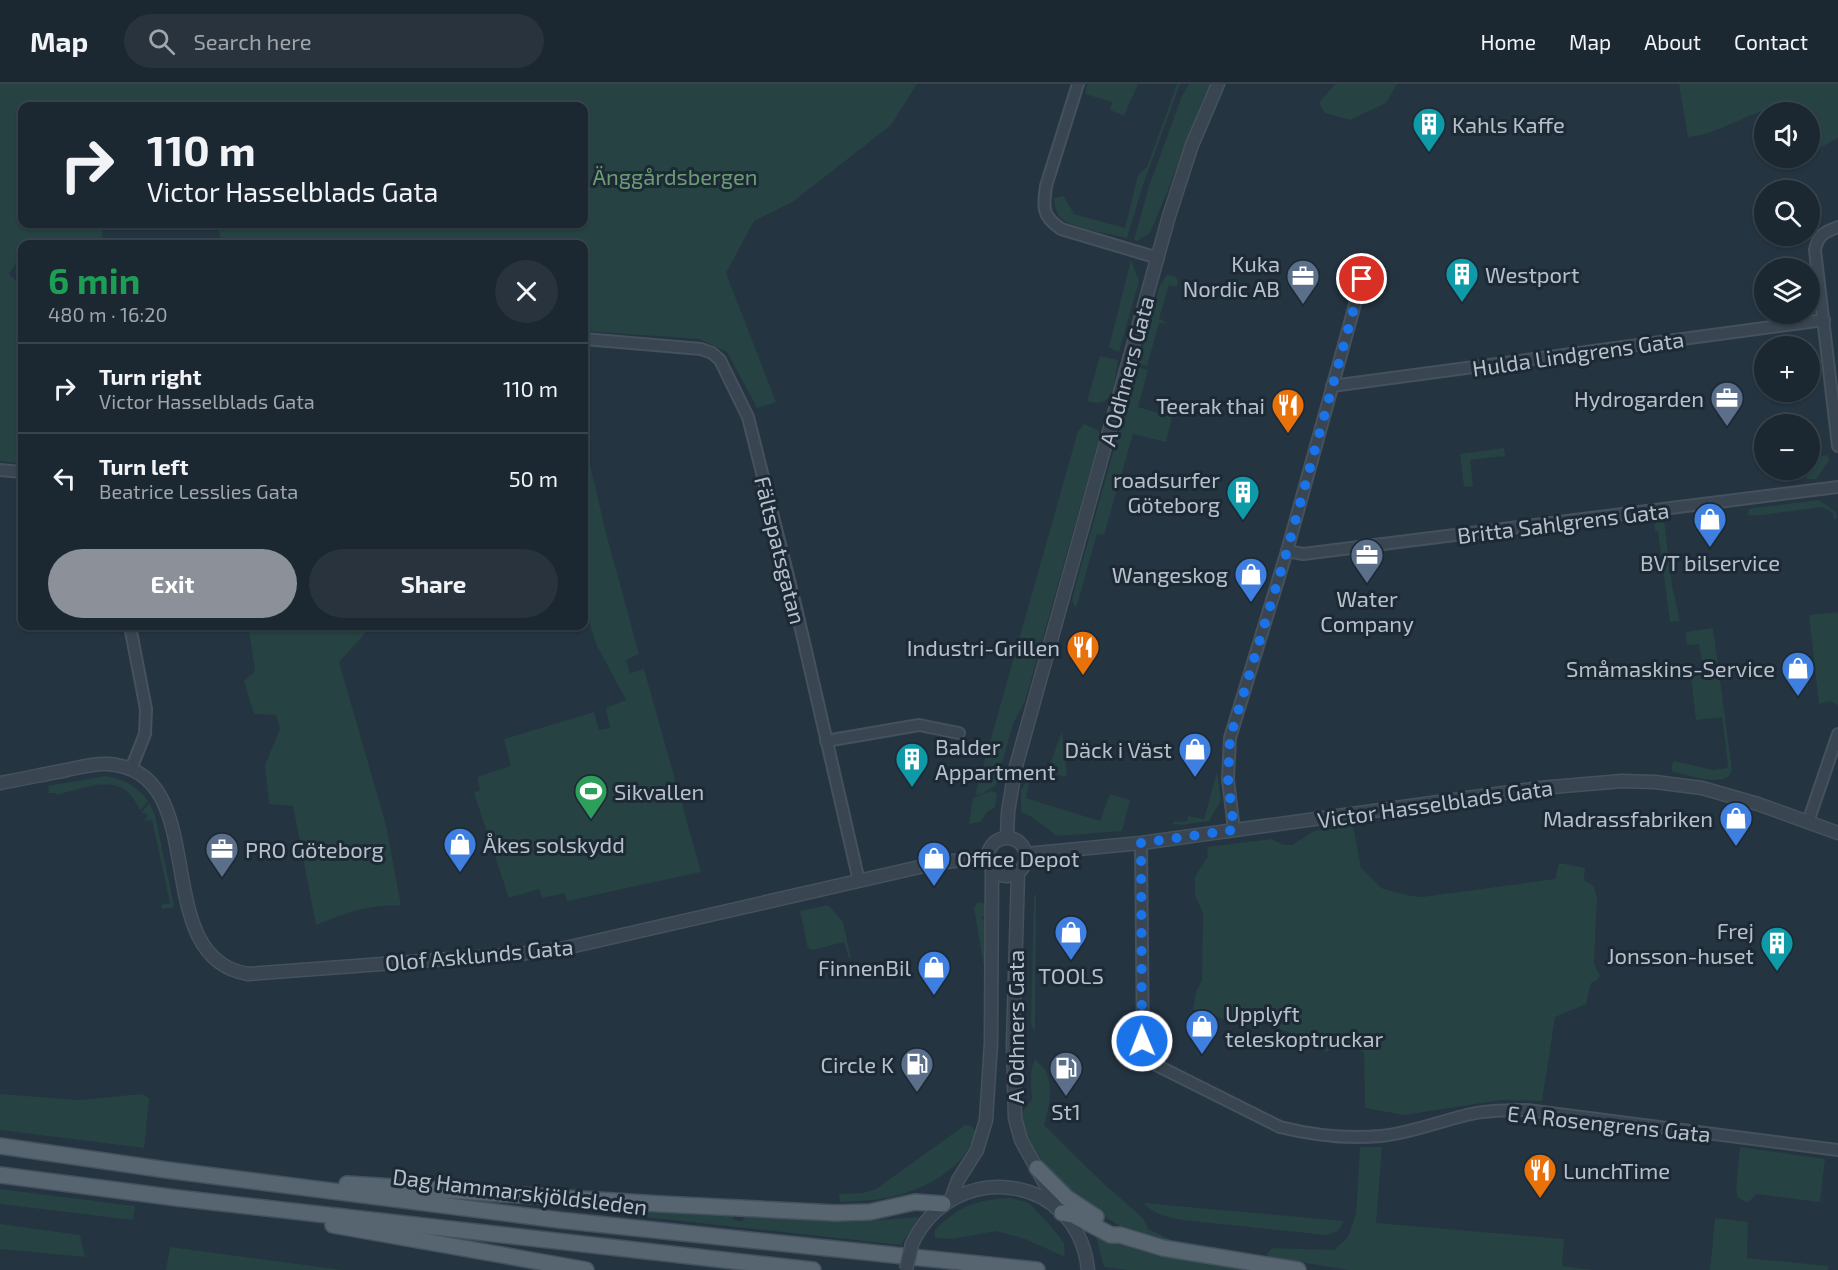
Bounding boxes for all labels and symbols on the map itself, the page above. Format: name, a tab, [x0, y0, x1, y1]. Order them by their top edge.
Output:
building icon: Kahls Kaffe	[1411, 106, 1447, 153]
place label: Kahls Kaffe	[1452, 111, 1565, 137]
park label: Änggårdsbergen	[592, 163, 758, 189]
place label: Kuka Nordic AB	[1183, 250, 1280, 301]
pin	[1336, 253, 1387, 304]
building icon: Westport	[1444, 256, 1480, 303]
office icon: Kuka Nordic AB	[1285, 258, 1321, 305]
place label: Westport	[1485, 261, 1579, 287]
street label: A Odhners Gata	[1094, 293, 1158, 449]
street label: Hulda Lindgrens Gata	[1471, 325, 1685, 381]
office icon: Hydrogarden	[1709, 380, 1745, 427]
place label: Hydrogarden	[1574, 385, 1704, 411]
restaurant icon: Teerak thai	[1270, 387, 1306, 434]
place label: Teerak thai	[1156, 392, 1265, 418]
place label: roadsurfer Göteborg	[1113, 466, 1220, 517]
street label: Fältspatsgatan	[750, 473, 812, 627]
building icon: roadsurfer Göteborg	[1225, 474, 1261, 521]
street label: Britta Sahlgrens Gata	[1456, 496, 1670, 548]
shop icon: BVT bilservice	[1692, 501, 1728, 548]
office icon: Water Company	[1349, 537, 1385, 584]
place label: BVT bilservice	[1640, 549, 1780, 575]
shop icon: Wangeskog	[1233, 556, 1269, 603]
place label: Wangeskog	[1112, 561, 1228, 587]
place label: Water Company	[1320, 585, 1414, 636]
restaurant icon: Industri-Grillen	[1065, 629, 1101, 676]
place label: Industri-Grillen	[907, 634, 1060, 660]
shop icon: Småmaskins-Service	[1780, 650, 1816, 697]
place label: Småmaskins-Service	[1566, 655, 1775, 681]
shop icon: Däck i Väst	[1177, 731, 1213, 778]
place label: Balder Appartment	[935, 733, 1056, 784]
place label: Däck i Väst	[1064, 736, 1172, 762]
building icon: Balder Appartment	[894, 741, 930, 788]
sports icon: Sikvallen	[573, 773, 609, 820]
street label: Victor Hasselblads Gata	[1316, 774, 1554, 832]
place label: Sikvallen	[614, 778, 704, 804]
shop icon: Madrassfabriken	[1718, 800, 1754, 847]
place label: Madrassfabriken	[1543, 805, 1713, 831]
shop icon: Åkes solskydd	[442, 826, 478, 873]
office icon: PRO Göteborg	[204, 831, 240, 878]
place label: Åkes solskydd	[483, 831, 625, 857]
place label: PRO Göteborg	[245, 836, 384, 862]
shop icon: Office Depot	[916, 840, 952, 887]
place label: Office Depot	[957, 845, 1079, 871]
shop icon: TOOLS	[1053, 914, 1089, 961]
place label: Frej Jonsson-huset	[1607, 917, 1754, 968]
building icon: Frej Jonsson-huset	[1759, 925, 1795, 972]
street label: Olof Asklunds Gata	[384, 933, 574, 975]
shop icon: FinnenBil	[916, 949, 952, 996]
street label: A Odhners Gata	[1002, 950, 1028, 1104]
place label: FinnenBil	[818, 954, 911, 980]
place label: TOOLS	[1038, 962, 1104, 988]
place label: Upplyft teleskoptruckar	[1225, 1000, 1384, 1051]
shop icon: Upplyft teleskoptruckar	[1184, 1008, 1220, 1055]
position arrow	[1110, 1009, 1174, 1073]
fuel station icon: Circle K	[899, 1046, 935, 1093]
fuel station icon: St1	[1048, 1050, 1084, 1097]
place label: Circle K	[820, 1051, 894, 1077]
place label: St1	[1051, 1098, 1081, 1124]
street label: E A Rosengrens Gata	[1506, 1099, 1712, 1147]
restaurant icon: LunchTime	[1522, 1152, 1558, 1199]
place label: LunchTime	[1563, 1157, 1670, 1183]
street label: Dag Hammarskjöldsleden	[391, 1162, 649, 1221]

